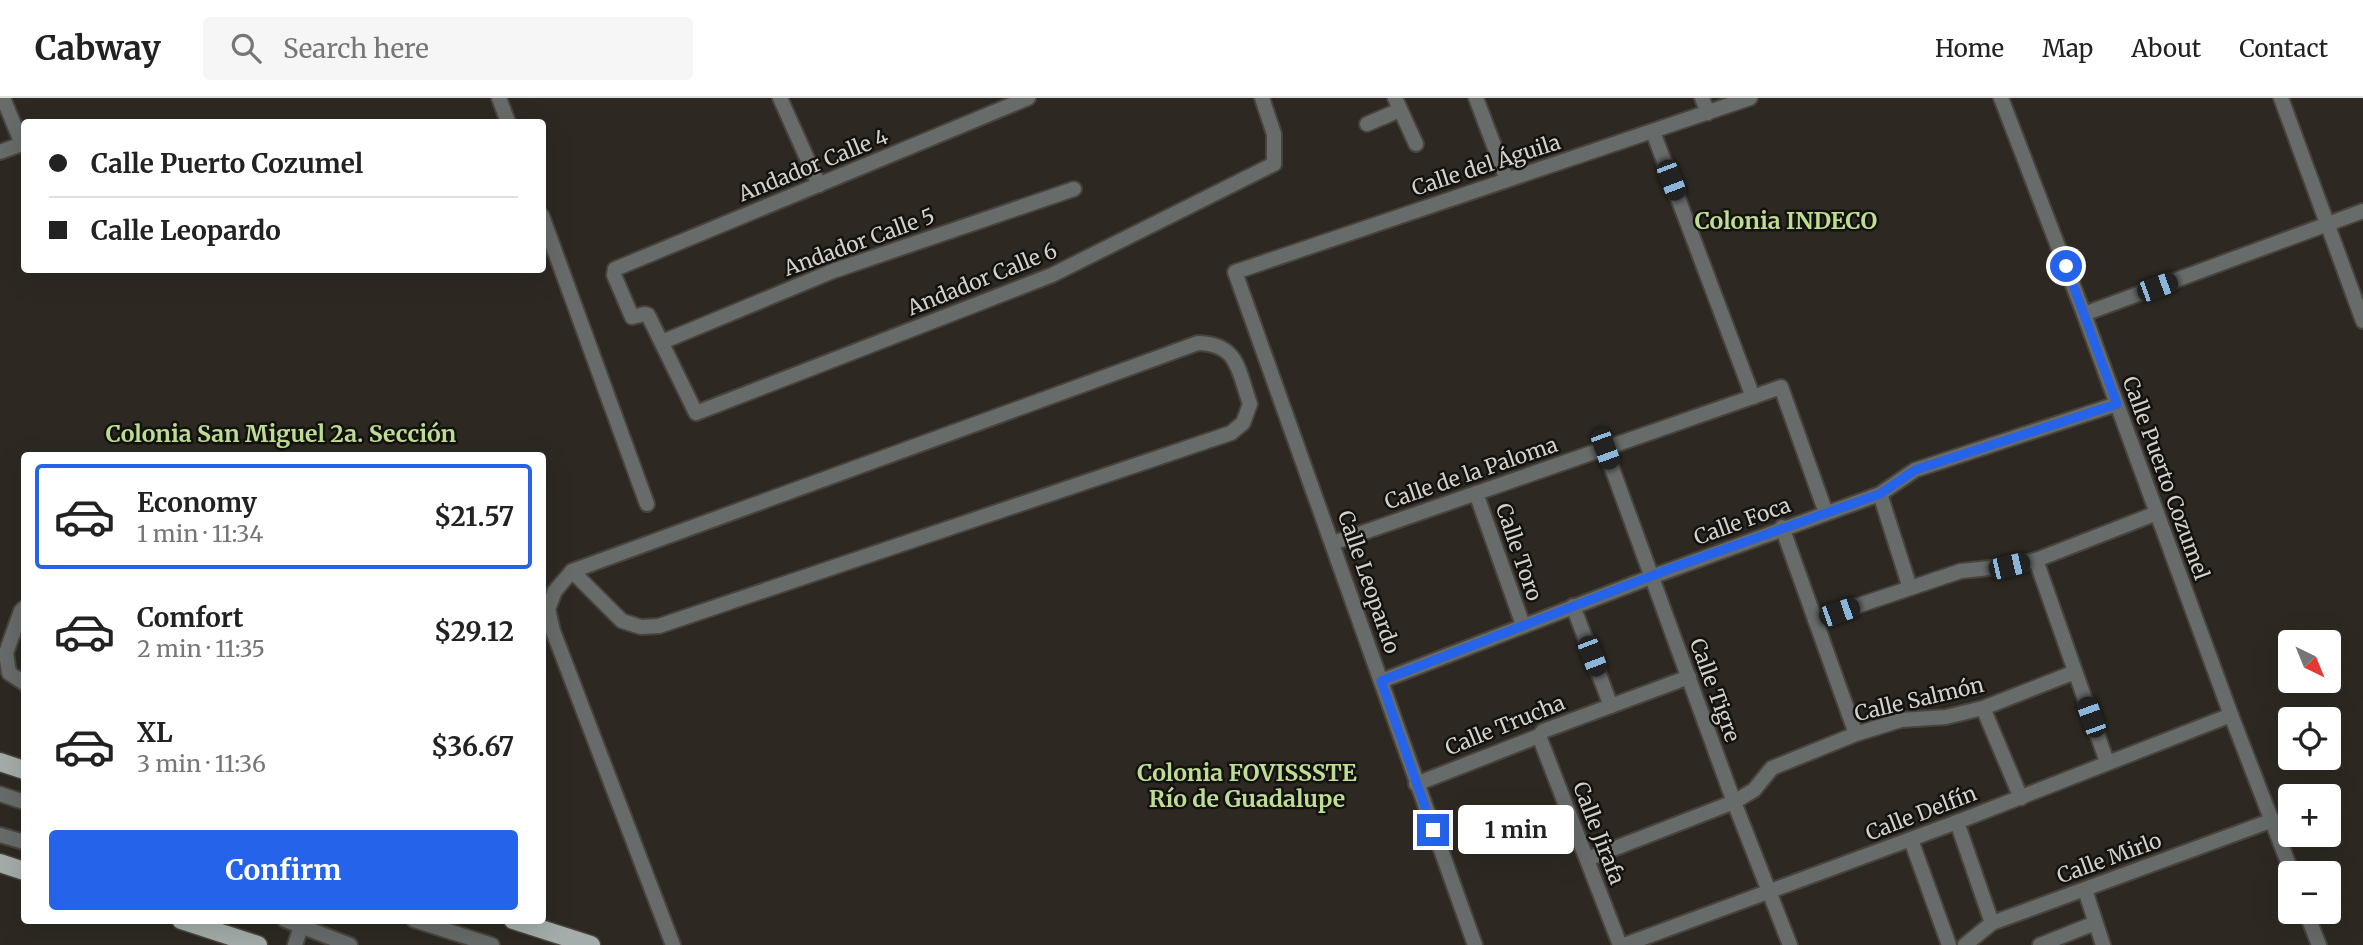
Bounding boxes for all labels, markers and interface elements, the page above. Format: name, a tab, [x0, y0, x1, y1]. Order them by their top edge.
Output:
search box	[203, 17, 693, 80]
text: Cabway	[35, 28, 161, 69]
icon: search	[227, 29, 265, 67]
text: Search here	[283, 32, 429, 65]
text: Home	[1935, 33, 2004, 64]
text: Map	[2042, 33, 2093, 64]
text: About	[2131, 33, 2201, 64]
text: Contact	[2239, 33, 2328, 64]
street label: Andador Calle 4	[733, 123, 892, 208]
street label: Calle del Águila	[1408, 127, 1564, 202]
text: Calle Puerto Cozumel	[91, 147, 363, 180]
car	[1654, 157, 1689, 203]
street label: Andador Calle 5	[779, 202, 938, 282]
district label: Colonia INDECO	[1695, 206, 1877, 235]
text: Calle Leopardo	[91, 214, 281, 247]
street label: Andador Calle 6	[902, 237, 1061, 322]
route start	[2050, 250, 2082, 282]
car	[2134, 270, 2181, 304]
street label: Calle Puerto Cozumel	[2117, 373, 2216, 584]
district label: Colonia San Miguel 2a. Sección	[106, 419, 457, 448]
car	[1588, 426, 1623, 472]
street label: Calle de la Paloma	[1381, 431, 1561, 515]
icon: car	[53, 485, 116, 548]
text: Economy	[137, 486, 257, 519]
street label: Calle Foca	[1690, 491, 1794, 551]
text: $21.57	[434, 500, 514, 533]
street label: Calle Toro	[1490, 500, 1548, 604]
street label: Calle Leopardo	[1332, 507, 1406, 657]
text: 1 min · 11:34	[137, 519, 263, 548]
car	[1987, 551, 2032, 581]
car	[1816, 595, 1863, 629]
icon: car	[53, 600, 116, 663]
text: Comfort	[137, 601, 243, 634]
text: $29.12	[434, 615, 514, 648]
north arrow	[2278, 630, 2342, 693]
map controls	[2278, 630, 2341, 924]
car	[1575, 633, 1610, 679]
text: 2 min · 11:35	[137, 634, 265, 663]
street label: Calle Tigre	[1684, 635, 1746, 746]
street label: Calle Salmón	[1852, 671, 1986, 727]
street label: Calle Trucha	[1441, 689, 1569, 761]
car	[2074, 694, 2109, 740]
button: locate	[2278, 707, 2341, 770]
icon: car	[53, 715, 116, 778]
text: XL	[137, 716, 173, 749]
text: $36.67	[431, 730, 514, 763]
text: 3 min · 11:36	[137, 749, 266, 778]
district label: Colonia FOVISSSTE Río de Guadalupe	[1137, 758, 1357, 813]
street label: Calle Jirafa	[1567, 778, 1631, 888]
street label: Calle Delfín	[1862, 779, 1980, 847]
button: +	[2278, 784, 2341, 847]
callout: 1 min	[1458, 806, 1573, 854]
route end	[1417, 814, 1449, 846]
text: 1 min	[1485, 815, 1547, 844]
street label: Calle Mirlo	[2053, 827, 2165, 889]
button: Confirm	[49, 830, 518, 910]
button: −	[2278, 861, 2341, 924]

